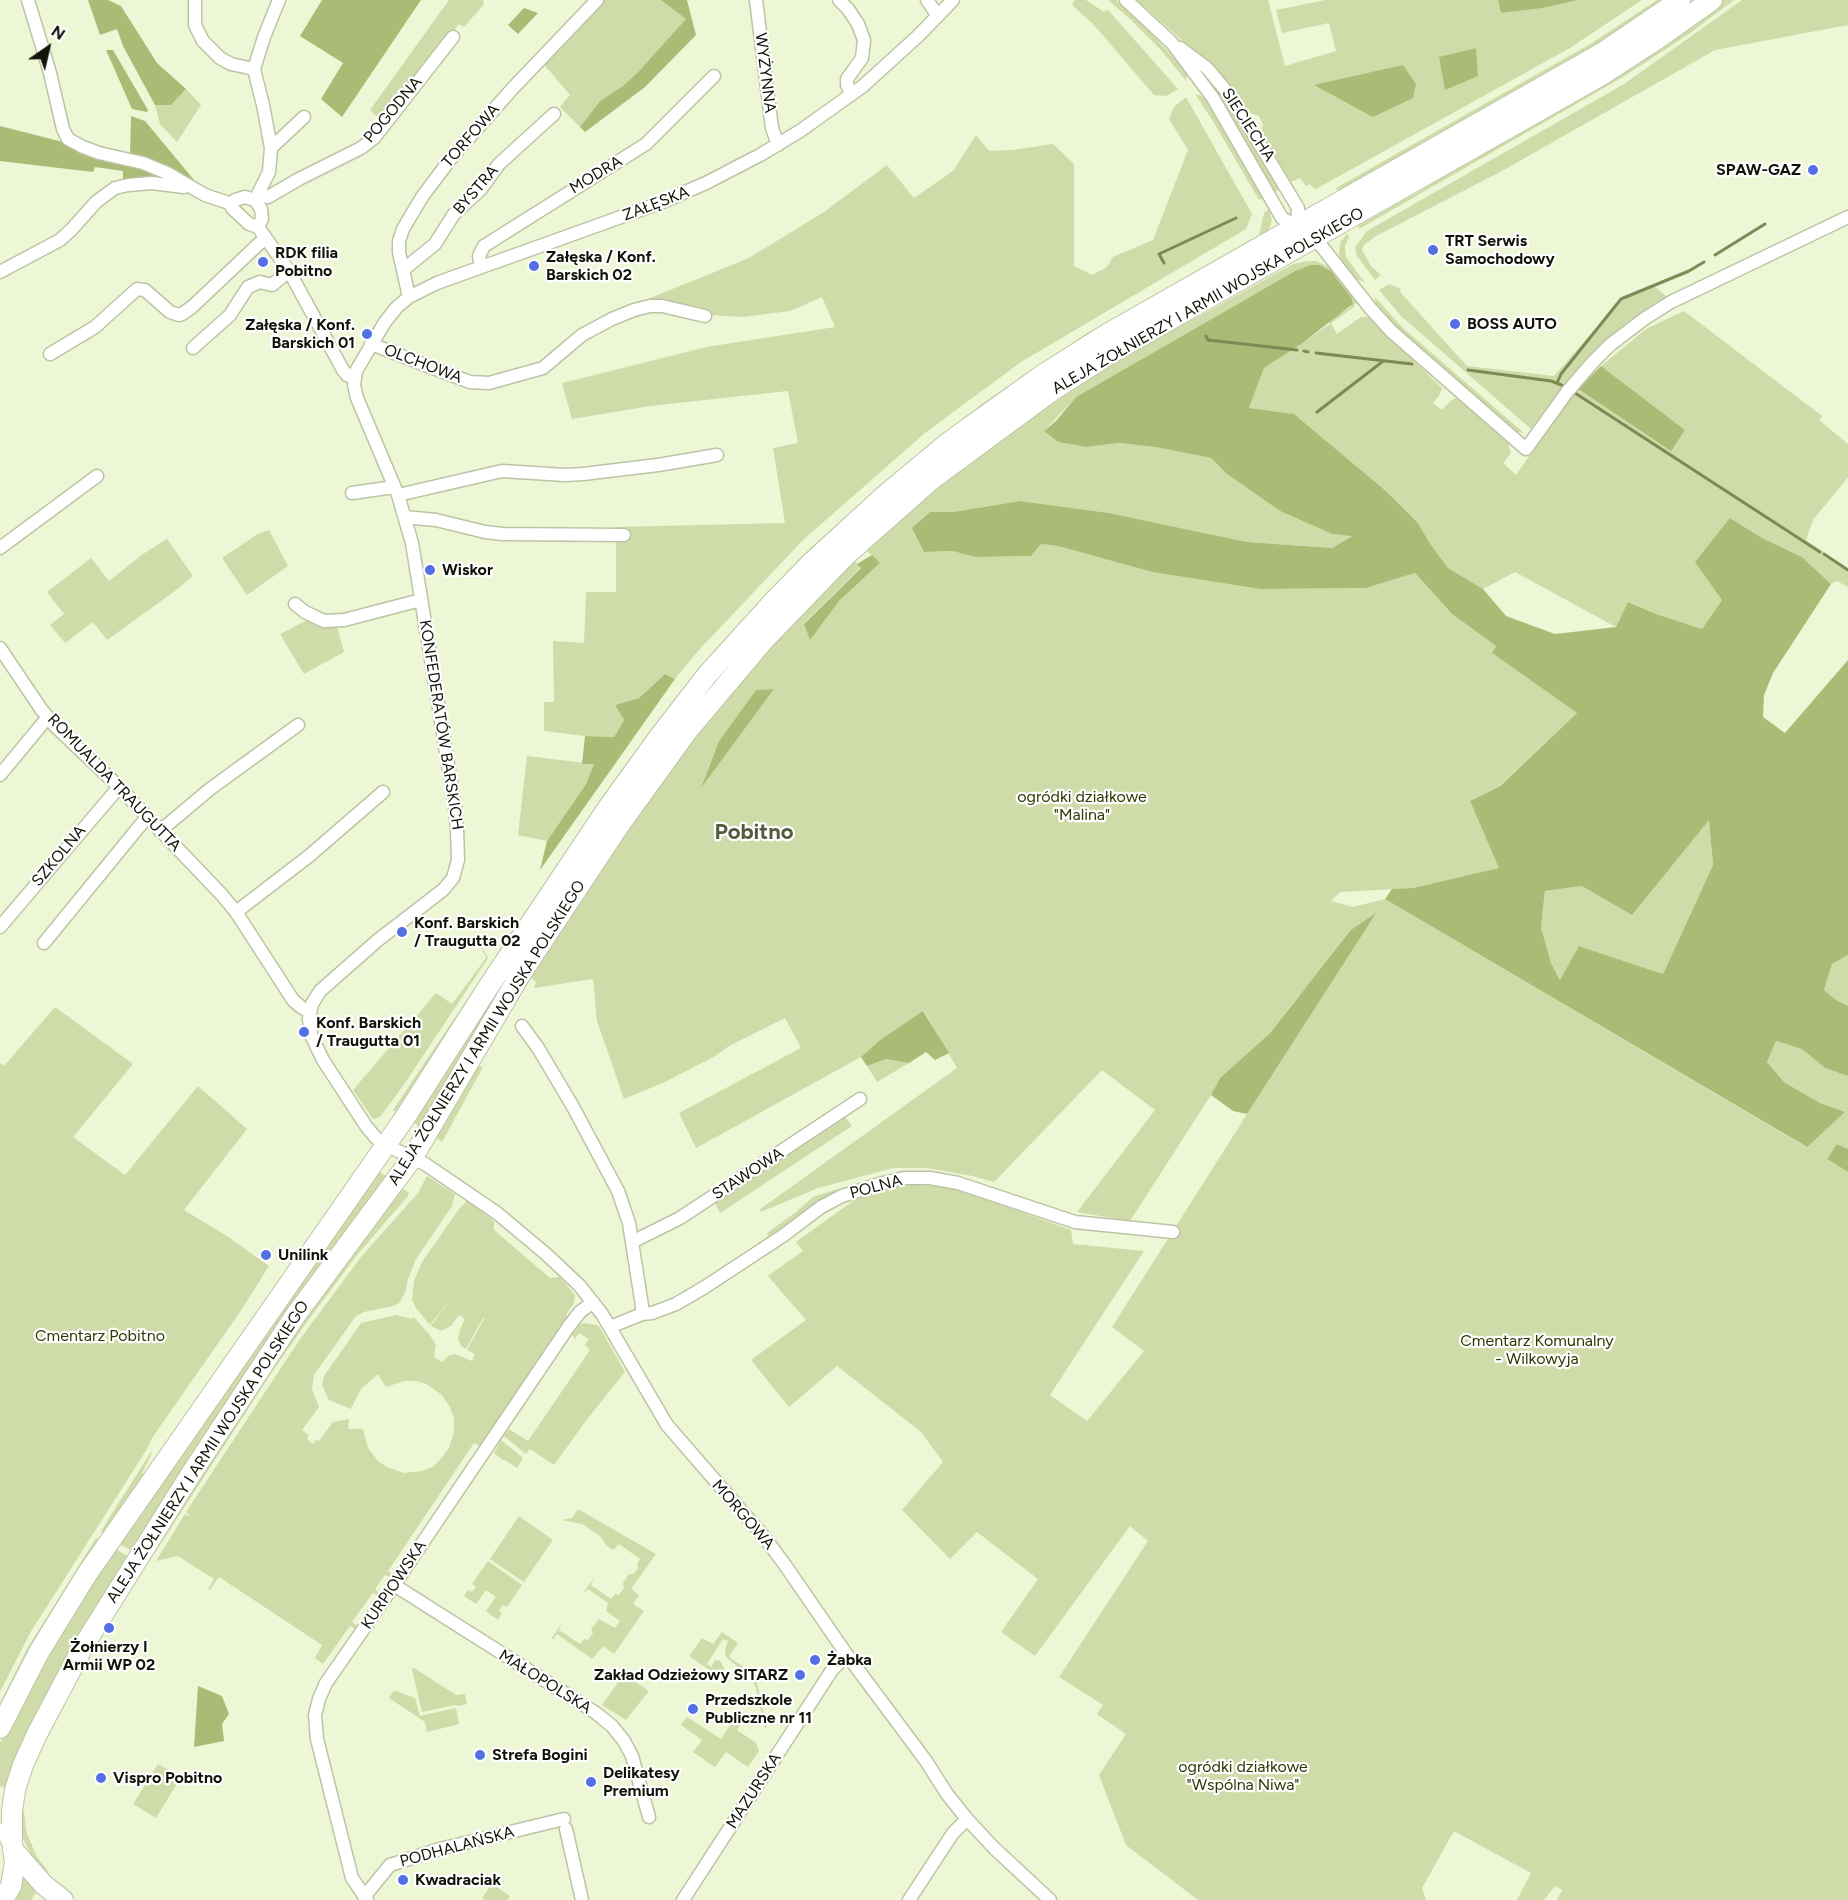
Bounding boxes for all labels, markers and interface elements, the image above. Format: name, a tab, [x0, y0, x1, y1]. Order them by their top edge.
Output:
north arrow	[18, 18, 78, 78]
text: N	[48, 21, 69, 44]
street label: WYŻYNNA	[751, 32, 779, 114]
street label: POGODNA	[360, 73, 426, 147]
street label: SIECIECHA	[1217, 85, 1279, 165]
street label: TORFOWA	[438, 100, 504, 172]
street label: MODRA	[566, 152, 626, 198]
place label: SPAW-GAZ	[1716, 160, 1801, 180]
street label: BYSTRA	[449, 161, 503, 219]
marker: SPAW-GAZ	[1806, 163, 1820, 177]
street label: ZAŁĘSKA	[620, 183, 692, 225]
street label: ALEJA ŻOŁNIERZY I ARMII WOJSKA POLSKIEGO	[1049, 204, 1367, 398]
place label: TRT Serwis Samochodowy	[1445, 231, 1555, 269]
place label: RDK filia Pobitno	[275, 243, 338, 281]
marker: TRT Serwis Samochodowy	[1426, 243, 1440, 257]
place label: Załęska / Konf. Barskich 02	[546, 247, 656, 285]
marker: RDK filia Pobitno	[256, 255, 270, 269]
marker: Załęska / Konf. Barskich 02	[527, 259, 541, 273]
place label: BOSS AUTO	[1467, 314, 1557, 334]
place label: Załęska / Konf. Barskich 01	[245, 315, 355, 353]
marker: BOSS AUTO	[1448, 317, 1462, 331]
marker: Załęska / Konf. Barskich 01	[360, 327, 374, 341]
street label: OLCHOWA	[381, 340, 465, 388]
place label: Wiskor	[442, 560, 493, 580]
marker: Wiskor	[423, 563, 437, 577]
street label: KONFEDERATÓW BARSKICH	[415, 619, 467, 831]
street label: ROMUALDA TRAUGUTTA	[43, 710, 185, 856]
park label: ogródki działkowe "Malina"	[1017, 787, 1147, 825]
district label: Pobitno	[715, 820, 793, 846]
street label: SZKOLNA	[28, 822, 90, 890]
street label: ALEJA ŻOŁNIERZY I ARMII WOJSKA POLSKIEGO	[384, 877, 590, 1189]
place label: Konf. Barskich / Traugutta 02	[414, 913, 521, 951]
marker: Konf. Barskich / Traugutta 02	[395, 925, 409, 939]
place label: Konf. Barskich / Traugutta 01	[316, 1013, 421, 1051]
marker: Konf. Barskich / Traugutta 01	[297, 1025, 311, 1039]
street label: STAWOWA	[709, 1144, 787, 1204]
street label: POLNA	[848, 1171, 904, 1203]
place label: Unilink	[278, 1245, 328, 1265]
marker: Unilink	[259, 1248, 273, 1262]
street label: ALEJA ŻOŁNIERZY I ARMII WOJSKA POLSKIEGO	[103, 1297, 313, 1607]
park label: Cmentarz Pobitno	[35, 1326, 165, 1346]
park label: Cmentarz Komunalny - Wilkowyja	[1460, 1331, 1614, 1369]
street label: MORGOWA	[708, 1476, 778, 1554]
street label: KURPIOWSKA	[357, 1537, 431, 1633]
marker: Żołnierzy I Armii WP 02	[102, 1621, 116, 1635]
place label: Żołnierzy I Armii WP 02	[63, 1637, 155, 1675]
street label: MAŁOPOLSKA	[495, 1646, 595, 1718]
place label: Żabka	[827, 1650, 872, 1670]
marker: Żabka	[808, 1653, 822, 1667]
place label: Zakład Odzieżowy SITARZ	[594, 1665, 788, 1685]
marker: Zakład Odzieżowy SITARZ	[793, 1668, 807, 1682]
place label: Przedszkole Publiczne nr 11	[705, 1690, 812, 1728]
marker: Przedszkole Publiczne nr 11	[686, 1702, 700, 1716]
place label: Strefa Bogini	[492, 1745, 588, 1765]
marker: Strefa Bogini	[473, 1748, 487, 1762]
street label: MAZURSKA	[722, 1750, 786, 1832]
park label: ogródki działkowe "Wspólna Niwa"	[1178, 1757, 1308, 1795]
place label: Delikatesy Premium	[603, 1763, 680, 1801]
place label: Vispro Pobitno	[113, 1768, 222, 1788]
marker: Vispro Pobitno	[94, 1771, 108, 1785]
marker: Delikatesy Premium	[584, 1775, 598, 1789]
street label: PODHALAŃSKA	[398, 1823, 516, 1871]
place label: Kwadraciak	[415, 1870, 501, 1890]
marker: Kwadraciak	[396, 1873, 410, 1887]

